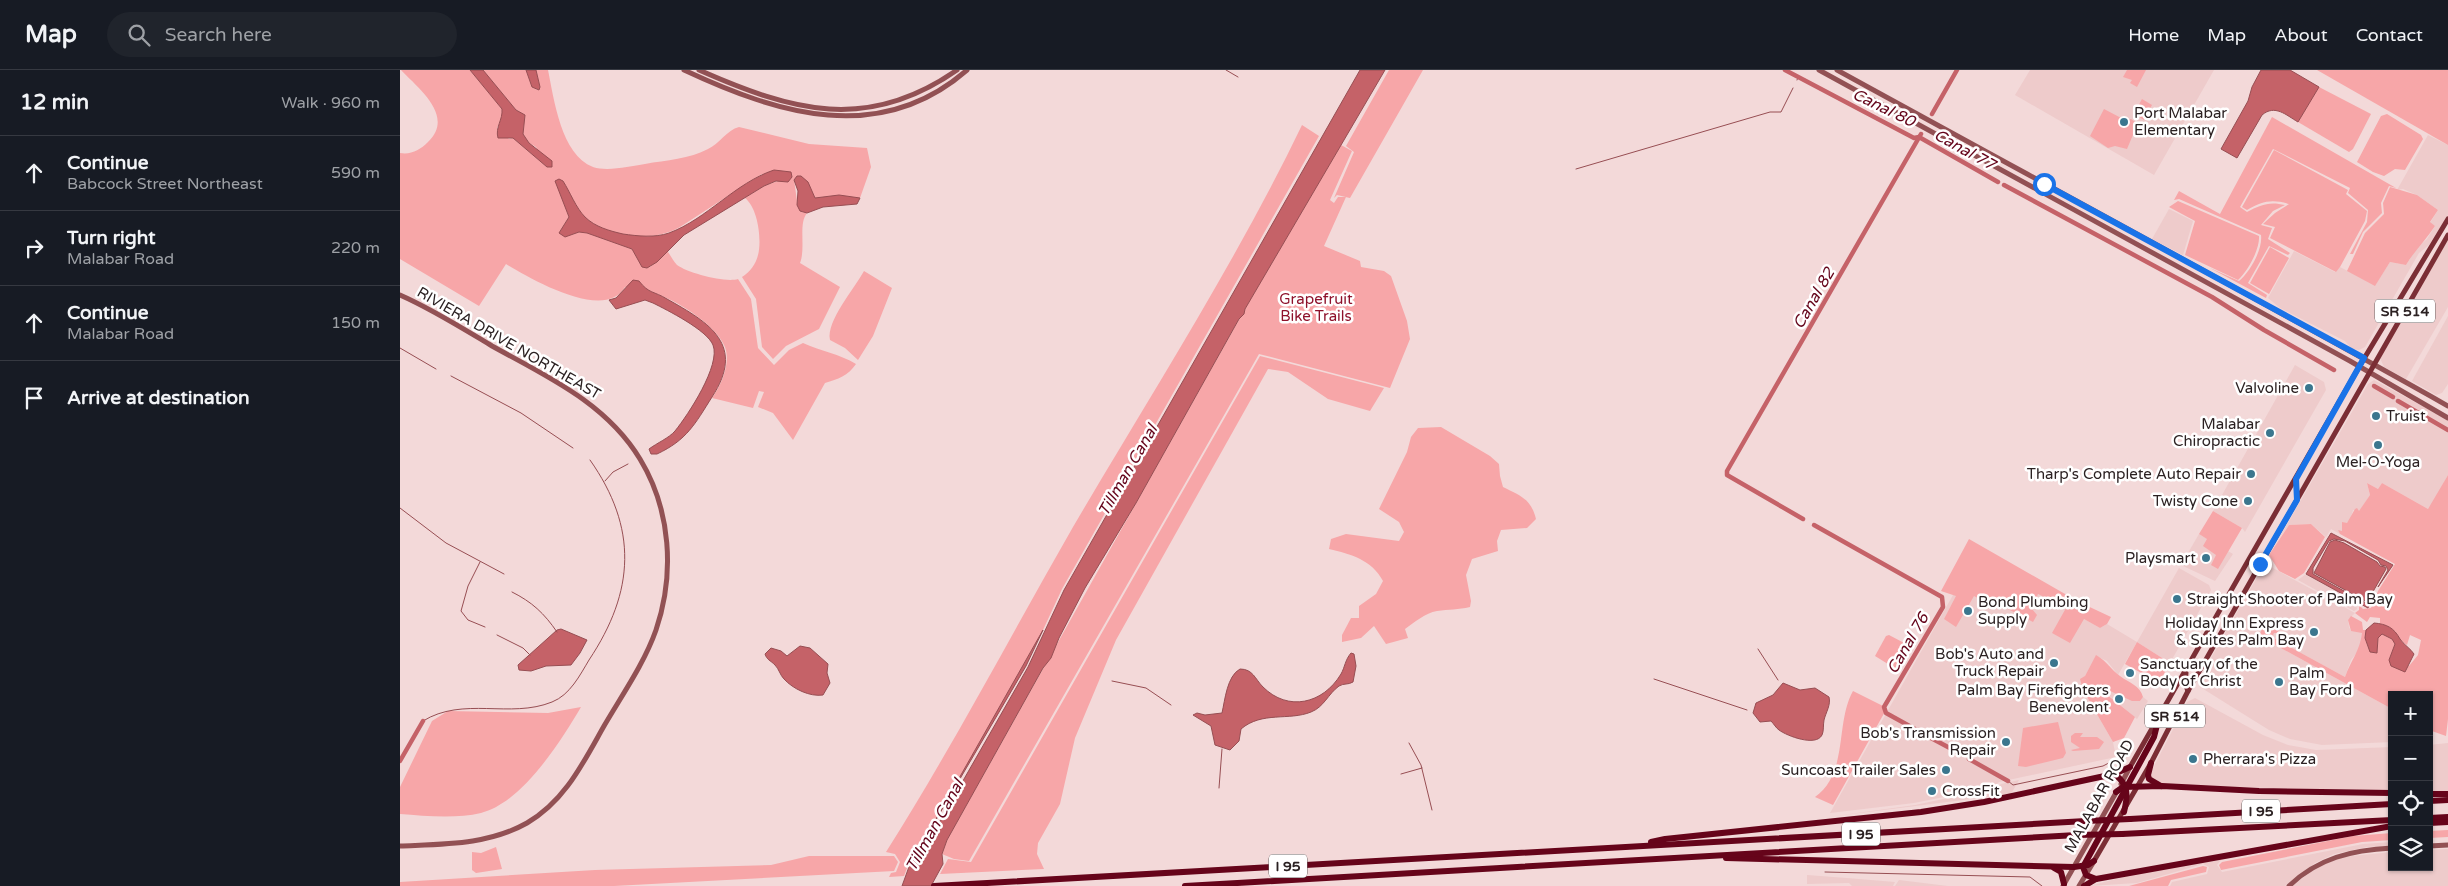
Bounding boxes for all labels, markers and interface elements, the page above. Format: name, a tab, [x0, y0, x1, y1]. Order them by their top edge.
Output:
search box	[107, 12, 457, 57]
text: Map	[25, 20, 77, 49]
icon: search	[125, 21, 153, 49]
text: Search here	[165, 24, 272, 46]
text: Home	[2128, 24, 2179, 46]
text: Map	[2207, 24, 2246, 46]
text: About	[2274, 24, 2328, 46]
text: Contact	[2356, 24, 2423, 46]
water label: Canal 80	[1849, 84, 1920, 132]
text: 12 min	[20, 90, 89, 115]
text: Walk · 960 m	[281, 93, 380, 113]
place label: Port Malabar Elementary	[2134, 104, 2227, 139]
marker: Port Malabar Elementary	[2118, 116, 2130, 128]
water label: Canal 77	[1930, 125, 2000, 176]
text: Continue	[67, 152, 149, 174]
icon: ahead	[20, 159, 48, 187]
text: 590 m	[331, 163, 380, 183]
route start	[2033, 173, 2056, 196]
text: Babcock Street Northeast	[67, 174, 263, 194]
text: Turn right	[67, 227, 155, 249]
icon: right	[20, 234, 48, 262]
text: 220 m	[331, 238, 380, 258]
text: Malabar Road	[67, 249, 174, 269]
water label: Canal 82	[1788, 263, 1840, 333]
street label: RIVIERA DRIVE NORTHEAST	[414, 283, 604, 403]
park label: Grapefruit Bike Trails	[1279, 290, 1353, 325]
road number: SR 514	[2375, 300, 2435, 322]
text: Continue	[67, 302, 149, 324]
icon: ahead	[20, 309, 48, 337]
text: 150 m	[331, 313, 380, 333]
text: Malabar Road	[67, 324, 174, 344]
place label: Valvoline	[2235, 379, 2299, 397]
marker: Valvoline	[2303, 382, 2315, 394]
icon: arrive	[20, 384, 48, 412]
text: Arrive at destination	[67, 387, 250, 409]
place label: Truist	[2386, 407, 2426, 425]
marker: Truist	[2370, 410, 2382, 422]
place label: Malabar Chiropractic	[2173, 415, 2260, 450]
water label: Tillman Canal	[1094, 420, 1163, 520]
marker: Malabar Chiropractic	[2264, 427, 2276, 439]
marker: Mel-O-Yoga	[2372, 439, 2384, 451]
place label: Mel-O-Yoga	[2336, 453, 2420, 471]
place label: Tharp's Complete Auto Repair	[2027, 465, 2241, 483]
marker: Tharp's Complete Auto Repair	[2245, 468, 2257, 480]
place label: Twisty Cone	[2153, 492, 2238, 510]
marker: Twisty Cone	[2242, 495, 2254, 507]
place label: Playsmart	[2125, 549, 2196, 567]
marker: Playsmart	[2200, 552, 2212, 564]
route end	[2249, 553, 2272, 576]
place label: Straight Shooter of Palm Bay	[2187, 590, 2393, 608]
place label: Bond Plumbing Supply	[1978, 593, 2088, 628]
marker: Straight Shooter of Palm Bay	[2171, 593, 2183, 605]
marker: Bond Plumbing Supply	[1962, 605, 1974, 617]
water label: Canal 76	[1882, 608, 1934, 678]
place label: Holiday Inn Express & Suites Palm Bay	[2165, 614, 2304, 649]
marker: Holiday Inn Express & Suites Palm Bay	[2308, 626, 2320, 638]
place label: Bob's Auto and Truck Repair	[1935, 645, 2044, 680]
place label: Sanctuary of the Body of Christ	[2140, 655, 2258, 690]
marker: Bob's Auto and Truck Repair	[2048, 657, 2060, 669]
place label: Palm Bay Ford	[2289, 664, 2352, 699]
marker: Sanctuary of the Body of Christ	[2124, 667, 2136, 679]
marker: Palm Bay Ford	[2273, 676, 2285, 688]
place label: Palm Bay Firefighters Benevolent	[1957, 681, 2109, 716]
map controls	[2388, 691, 2433, 871]
button: +	[2388, 691, 2433, 736]
marker: Palm Bay Firefighters Benevolent	[2113, 693, 2125, 705]
road number: SR 514	[2145, 704, 2205, 728]
place label: Bob's Transmission Repair	[1860, 724, 1996, 759]
marker: Bob's Transmission Repair	[2000, 736, 2012, 748]
street label: MALABAR ROAD	[2060, 736, 2138, 856]
button: −	[2388, 736, 2433, 781]
place label: Pherrara's Pizza	[2203, 750, 2316, 768]
marker: Pherrara's Pizza	[2187, 753, 2199, 765]
place label: Suncoast Trailer Sales	[1781, 761, 1936, 779]
marker: Suncoast Trailer Sales	[1940, 764, 1952, 776]
water label: Tillman Canal	[901, 774, 969, 875]
button: locate	[2388, 781, 2433, 826]
place label: CrossFit	[1942, 782, 2000, 800]
marker: CrossFit	[1926, 785, 1938, 797]
road number: I 95	[2242, 799, 2280, 822]
road number: I 95	[1842, 822, 1880, 846]
button: layers	[2388, 826, 2433, 871]
road number: I 95	[1269, 854, 1307, 878]

